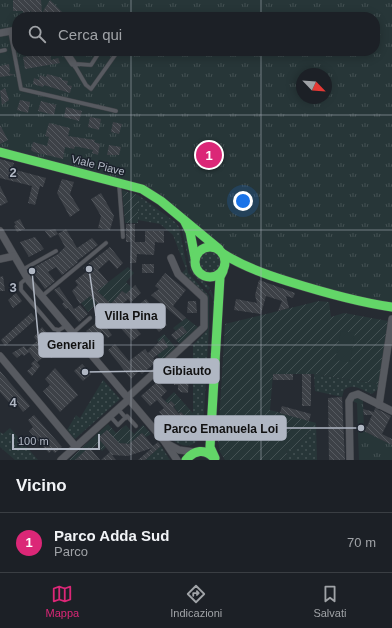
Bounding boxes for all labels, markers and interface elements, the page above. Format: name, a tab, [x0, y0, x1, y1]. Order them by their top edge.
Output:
search box	[12, 12, 380, 56]
icon: search	[26, 23, 48, 45]
text: Cerca qui	[58, 26, 122, 43]
north arrow	[296, 68, 332, 104]
pin: 1	[196, 140, 222, 170]
street label: Viale Piave	[70, 153, 126, 177]
text: 2	[9, 165, 17, 180]
your location	[233, 191, 253, 211]
text: 3	[9, 280, 17, 295]
callout: Villa Pina	[96, 304, 165, 328]
text: Villa Pina	[104, 309, 158, 323]
callout: Generali	[39, 333, 103, 357]
text: Generali	[47, 338, 95, 352]
callout: Gibiauto	[154, 359, 219, 383]
text: Gibiauto	[163, 364, 211, 378]
text: 4	[9, 395, 17, 410]
callout: Parco Emanuela Loi	[155, 416, 286, 440]
text: Parco Emanuela Loi	[164, 422, 278, 436]
scale bar	[12, 432, 100, 451]
text: 100 m	[18, 435, 49, 447]
text: Vicino	[16, 476, 67, 495]
text: Parco Adda Sud	[54, 527, 169, 544]
text: 1	[25, 535, 33, 550]
text: 70 m	[347, 535, 376, 550]
text: Parco	[54, 544, 88, 559]
tab: Mappa	[46, 583, 79, 619]
tab: Indicazioni	[170, 583, 222, 619]
tab: Salvati	[313, 583, 346, 619]

